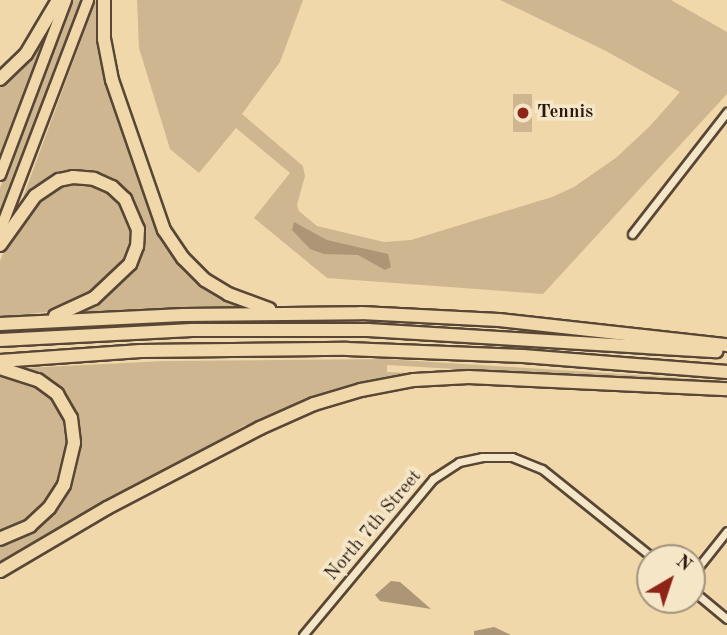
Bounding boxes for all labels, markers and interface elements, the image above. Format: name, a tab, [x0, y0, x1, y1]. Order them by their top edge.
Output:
place label: Tennis	[537, 102, 593, 124]
marker: Tennis	[515, 105, 531, 121]
street label: North 7th Street	[321, 466, 427, 586]
north arrow	[636, 544, 706, 614]
text: N	[672, 552, 695, 576]

